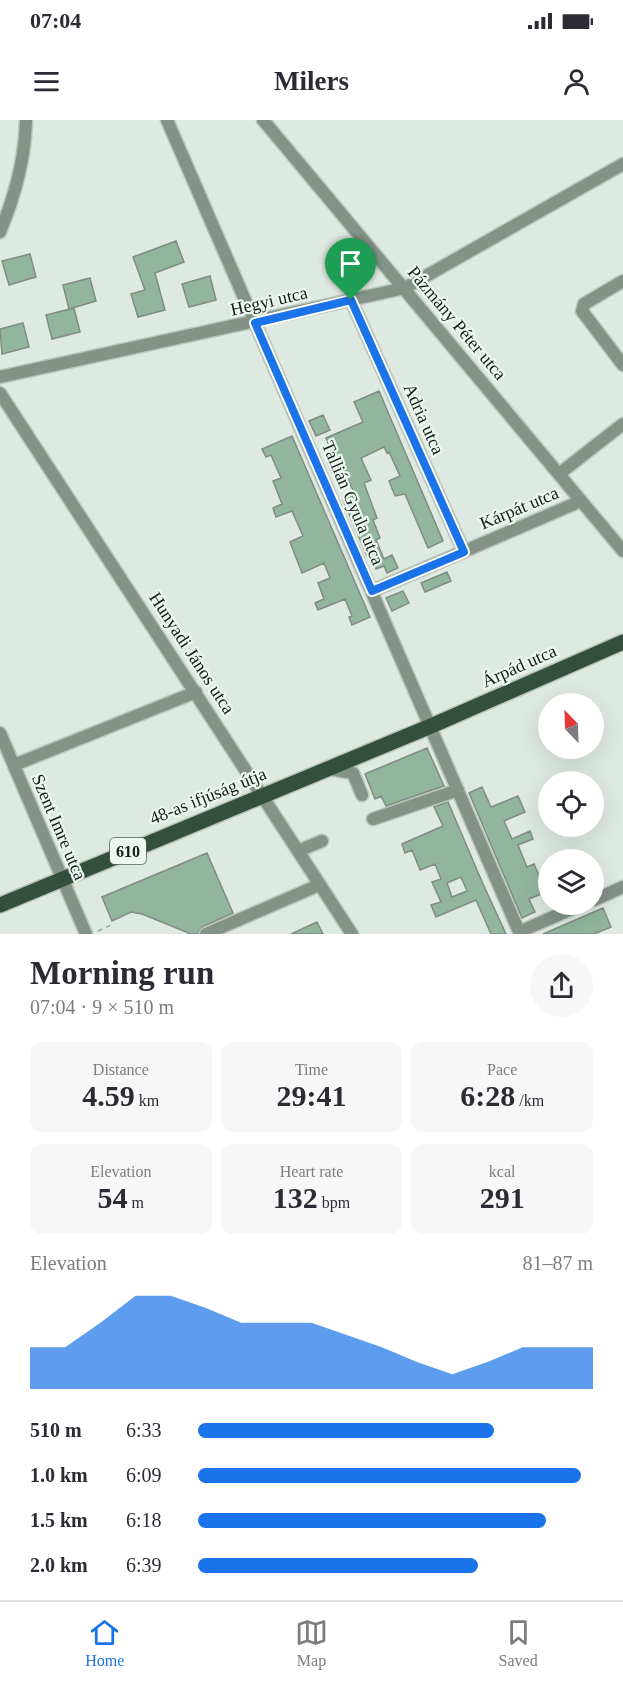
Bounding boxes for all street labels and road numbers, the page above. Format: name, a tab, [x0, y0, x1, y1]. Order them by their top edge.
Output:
street label: Pázmány Péter utca	[404, 262, 510, 384]
street label: Hegyi utca	[229, 282, 309, 320]
street label: Adria utca	[400, 380, 448, 458]
street label: Tallián Gyula utca	[318, 438, 388, 568]
street label: Kárpát utca	[477, 482, 561, 534]
street label: Hunyadi János utca	[145, 588, 239, 718]
street label: Árpád utca	[478, 640, 559, 691]
street label: 48-as ifjúság útja	[147, 764, 269, 828]
street label: Szent Imre utca	[28, 771, 90, 883]
road number: 610	[110, 838, 146, 864]

